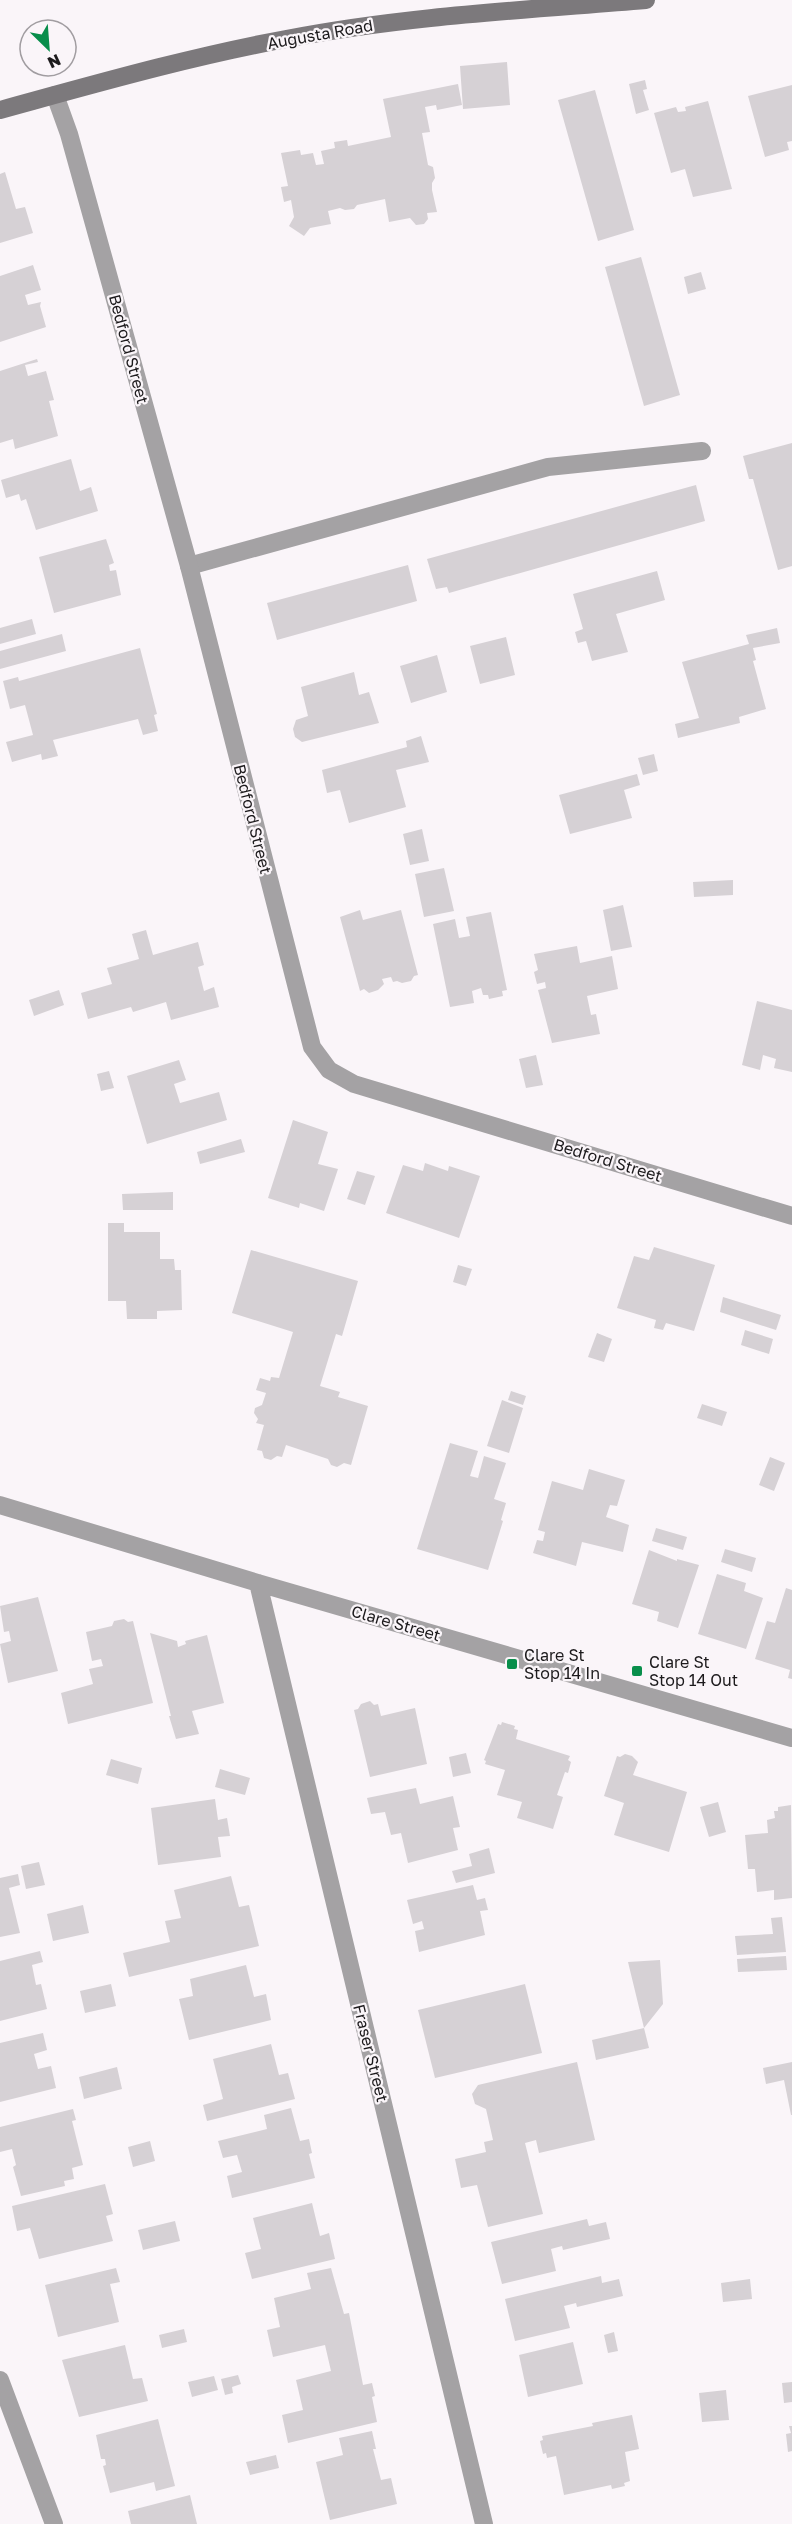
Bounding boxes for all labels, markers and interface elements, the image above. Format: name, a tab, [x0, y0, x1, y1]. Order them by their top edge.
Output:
street label: Augusta Road	[266, 15, 374, 53]
north arrow	[18, 18, 78, 78]
text: N	[45, 50, 64, 73]
street label: Bedford Street	[105, 292, 153, 406]
street label: Bedford Street	[230, 762, 276, 876]
street label: Bedford Street	[551, 1134, 665, 1186]
street label: Clare Street	[349, 1601, 443, 1645]
place label: Clare St Stop 14 In	[524, 1645, 600, 1683]
place label: Clare St Stop 14 Out	[649, 1652, 738, 1690]
marker: Clare St Stop 14 In	[505, 1657, 519, 1671]
marker: Clare St Stop 14 Out	[630, 1664, 644, 1678]
street label: Fraser Street	[349, 2002, 393, 2104]

